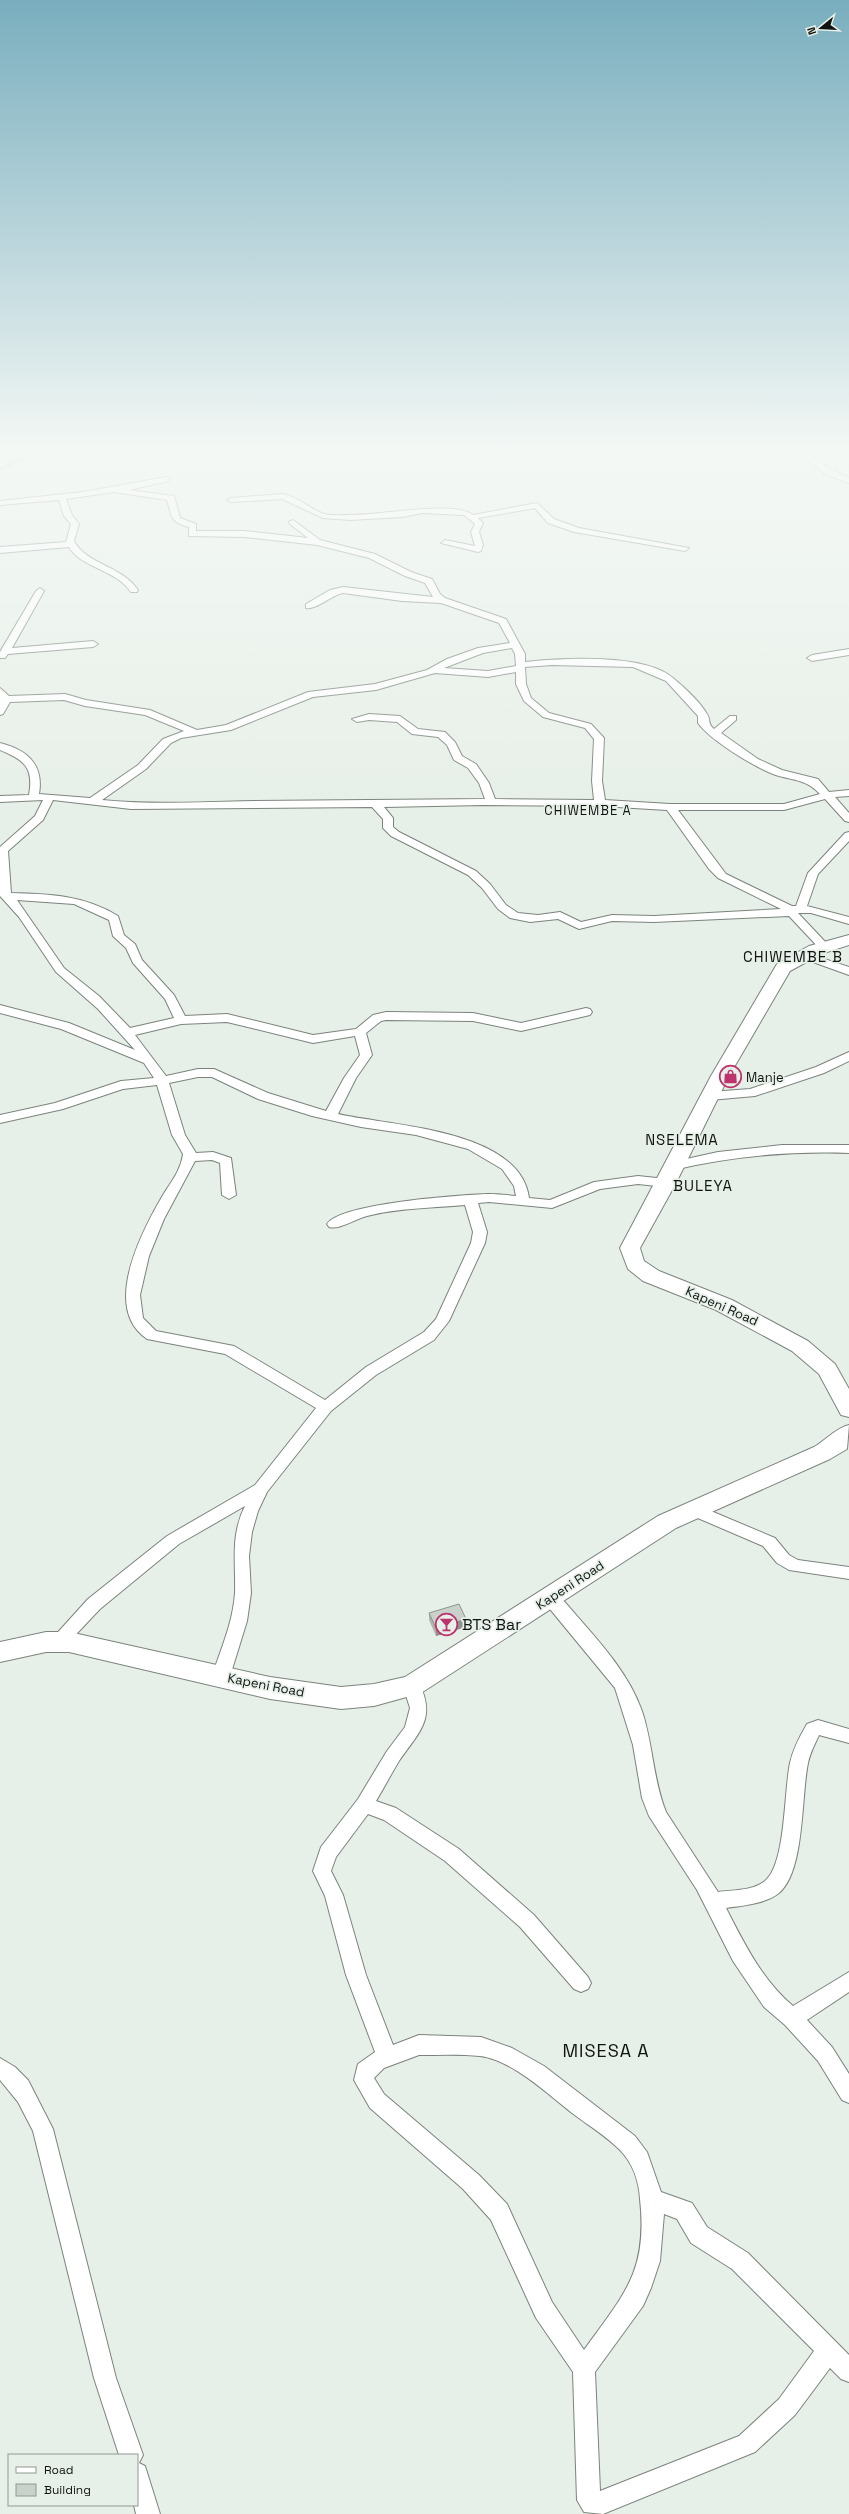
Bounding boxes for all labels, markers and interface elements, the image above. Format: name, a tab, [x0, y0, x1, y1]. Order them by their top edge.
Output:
north arrow	[801, 8, 841, 48]
text: N	[804, 25, 819, 37]
district label: CHIWEMBE A	[544, 802, 632, 819]
district label: CHIWEMBE B	[743, 947, 843, 966]
shop icon: Manje	[717, 1064, 743, 1090]
place label: Manje	[746, 1069, 784, 1086]
district label: NSELEMA	[645, 1130, 719, 1149]
district label: BULEYA	[673, 1176, 733, 1195]
street label: Kapeni Road	[683, 1282, 761, 1330]
street label: Kapeni Road	[533, 1557, 607, 1613]
bar icon: BTS Bar	[434, 1611, 460, 1637]
place label: BTS Bar	[462, 1614, 521, 1635]
street label: Kapeni Road	[226, 1669, 306, 1701]
district label: MISESA A	[563, 2039, 649, 2062]
legend	[8, 2454, 138, 2506]
text: Road	[44, 2462, 73, 2478]
text: Building	[44, 2482, 91, 2498]

